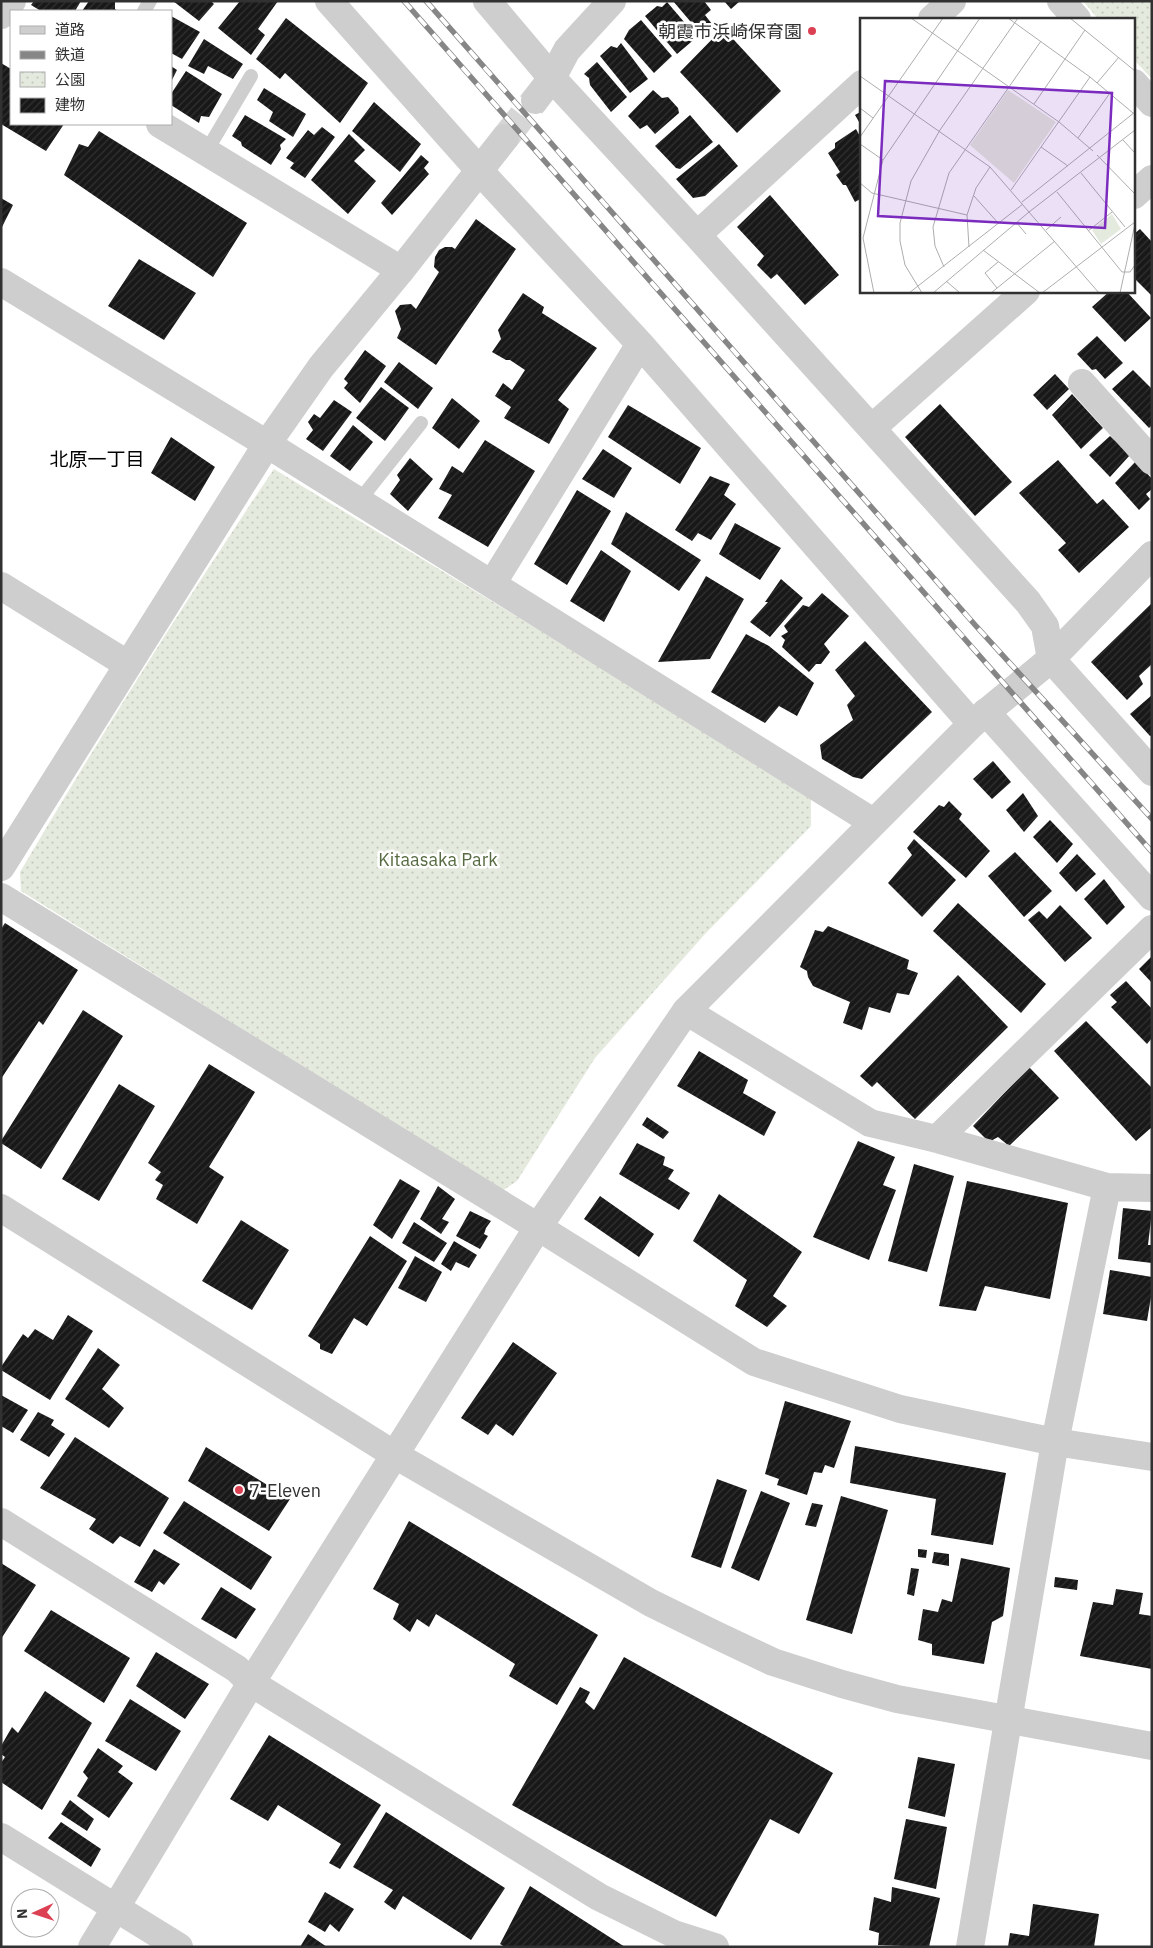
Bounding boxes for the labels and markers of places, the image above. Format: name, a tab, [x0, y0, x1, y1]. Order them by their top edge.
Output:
place label: 朝霞市浜崎保育園	[658, 20, 802, 43]
marker: 朝霞市浜崎保育園	[806, 25, 818, 37]
place label: 7-Eleven	[249, 1479, 321, 1502]
marker: 7-Eleven	[233, 1484, 245, 1496]

